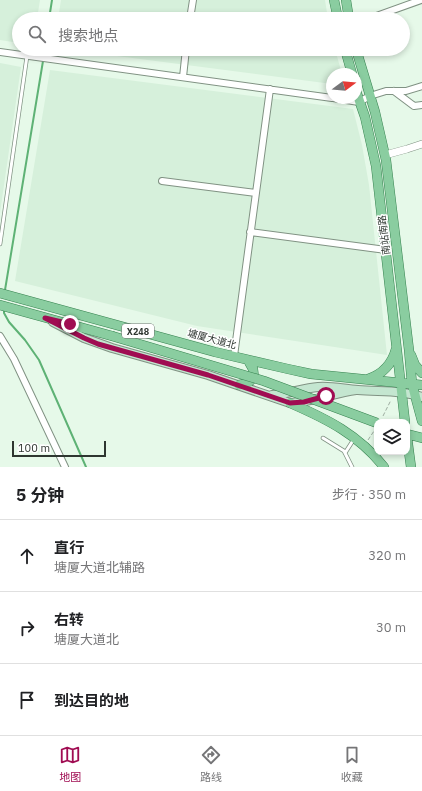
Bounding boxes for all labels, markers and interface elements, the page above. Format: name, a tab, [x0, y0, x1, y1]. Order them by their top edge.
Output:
search box	[12, 12, 410, 56]
icon: search	[26, 23, 48, 45]
text: 搜索地点	[58, 26, 118, 45]
north arrow	[326, 68, 362, 104]
street label: 南站南路	[375, 214, 393, 256]
route end	[61, 315, 79, 333]
road number: X248	[122, 324, 154, 338]
street label: 塘厦大道北	[186, 326, 238, 352]
route start	[317, 387, 335, 405]
map controls	[374, 419, 410, 455]
button: layers	[374, 419, 410, 455]
scale bar	[12, 439, 106, 458]
text: 100 m	[18, 441, 50, 455]
text: 5 分钟	[16, 484, 64, 506]
text: 步行 · 350 m	[332, 486, 406, 503]
text: 直行	[54, 538, 84, 557]
icon: ahead	[16, 545, 38, 567]
text: 320 m	[368, 547, 406, 564]
text: 塘厦大道北辅路	[54, 559, 145, 576]
text: 右转	[54, 610, 84, 629]
icon: right	[16, 617, 38, 639]
text: 30 m	[376, 619, 406, 636]
text: 塘厦大道北	[54, 631, 119, 648]
icon: arrive	[16, 689, 38, 711]
text: 到达目的地	[54, 691, 129, 710]
tab: 地图	[59, 744, 81, 784]
tab: 路线	[200, 744, 222, 784]
tab: 收藏	[341, 744, 363, 784]

